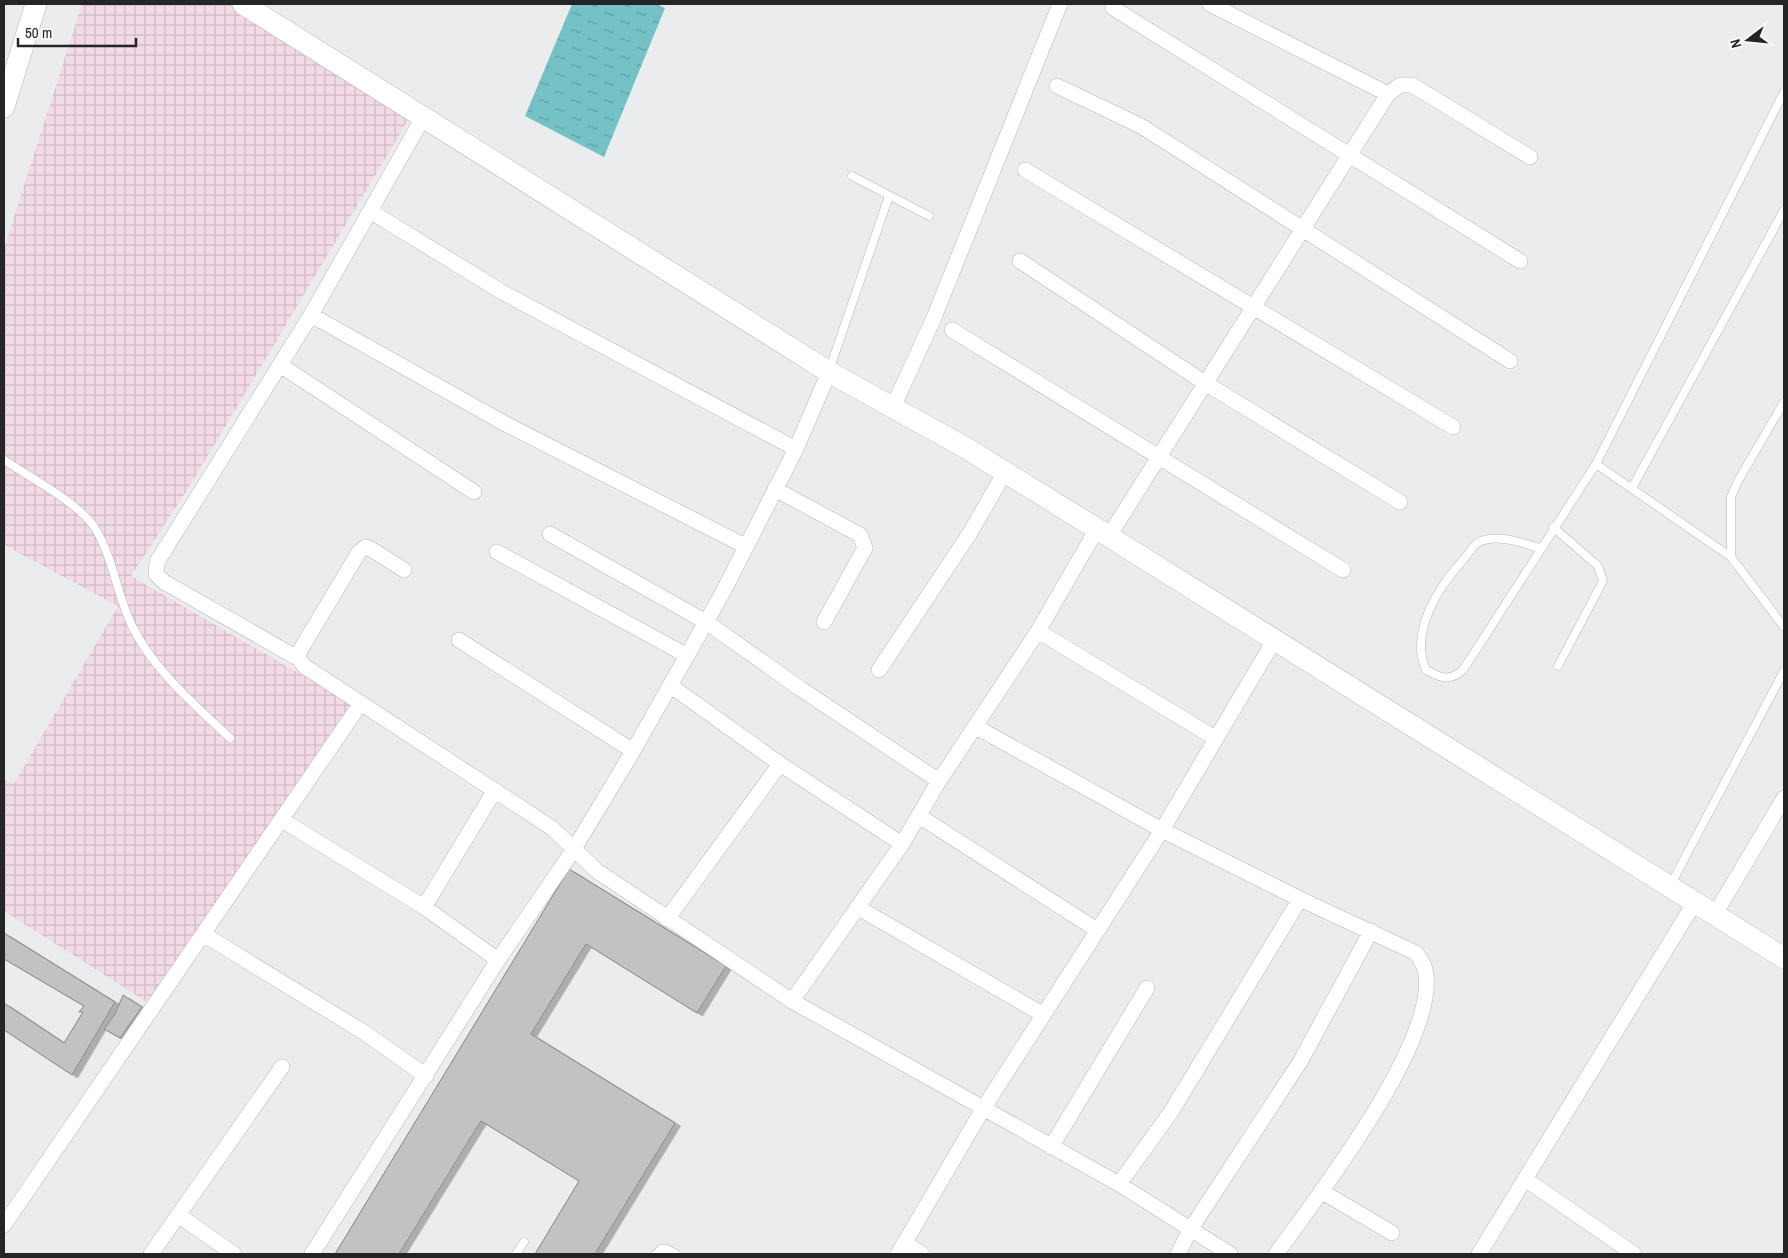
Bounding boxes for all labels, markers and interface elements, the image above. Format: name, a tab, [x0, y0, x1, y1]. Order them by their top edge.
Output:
scale bar	[18, 15, 135, 47]
north arrow	[1723, 15, 1773, 65]
text: 50 m	[25, 22, 52, 43]
text: N	[1726, 37, 1745, 50]

